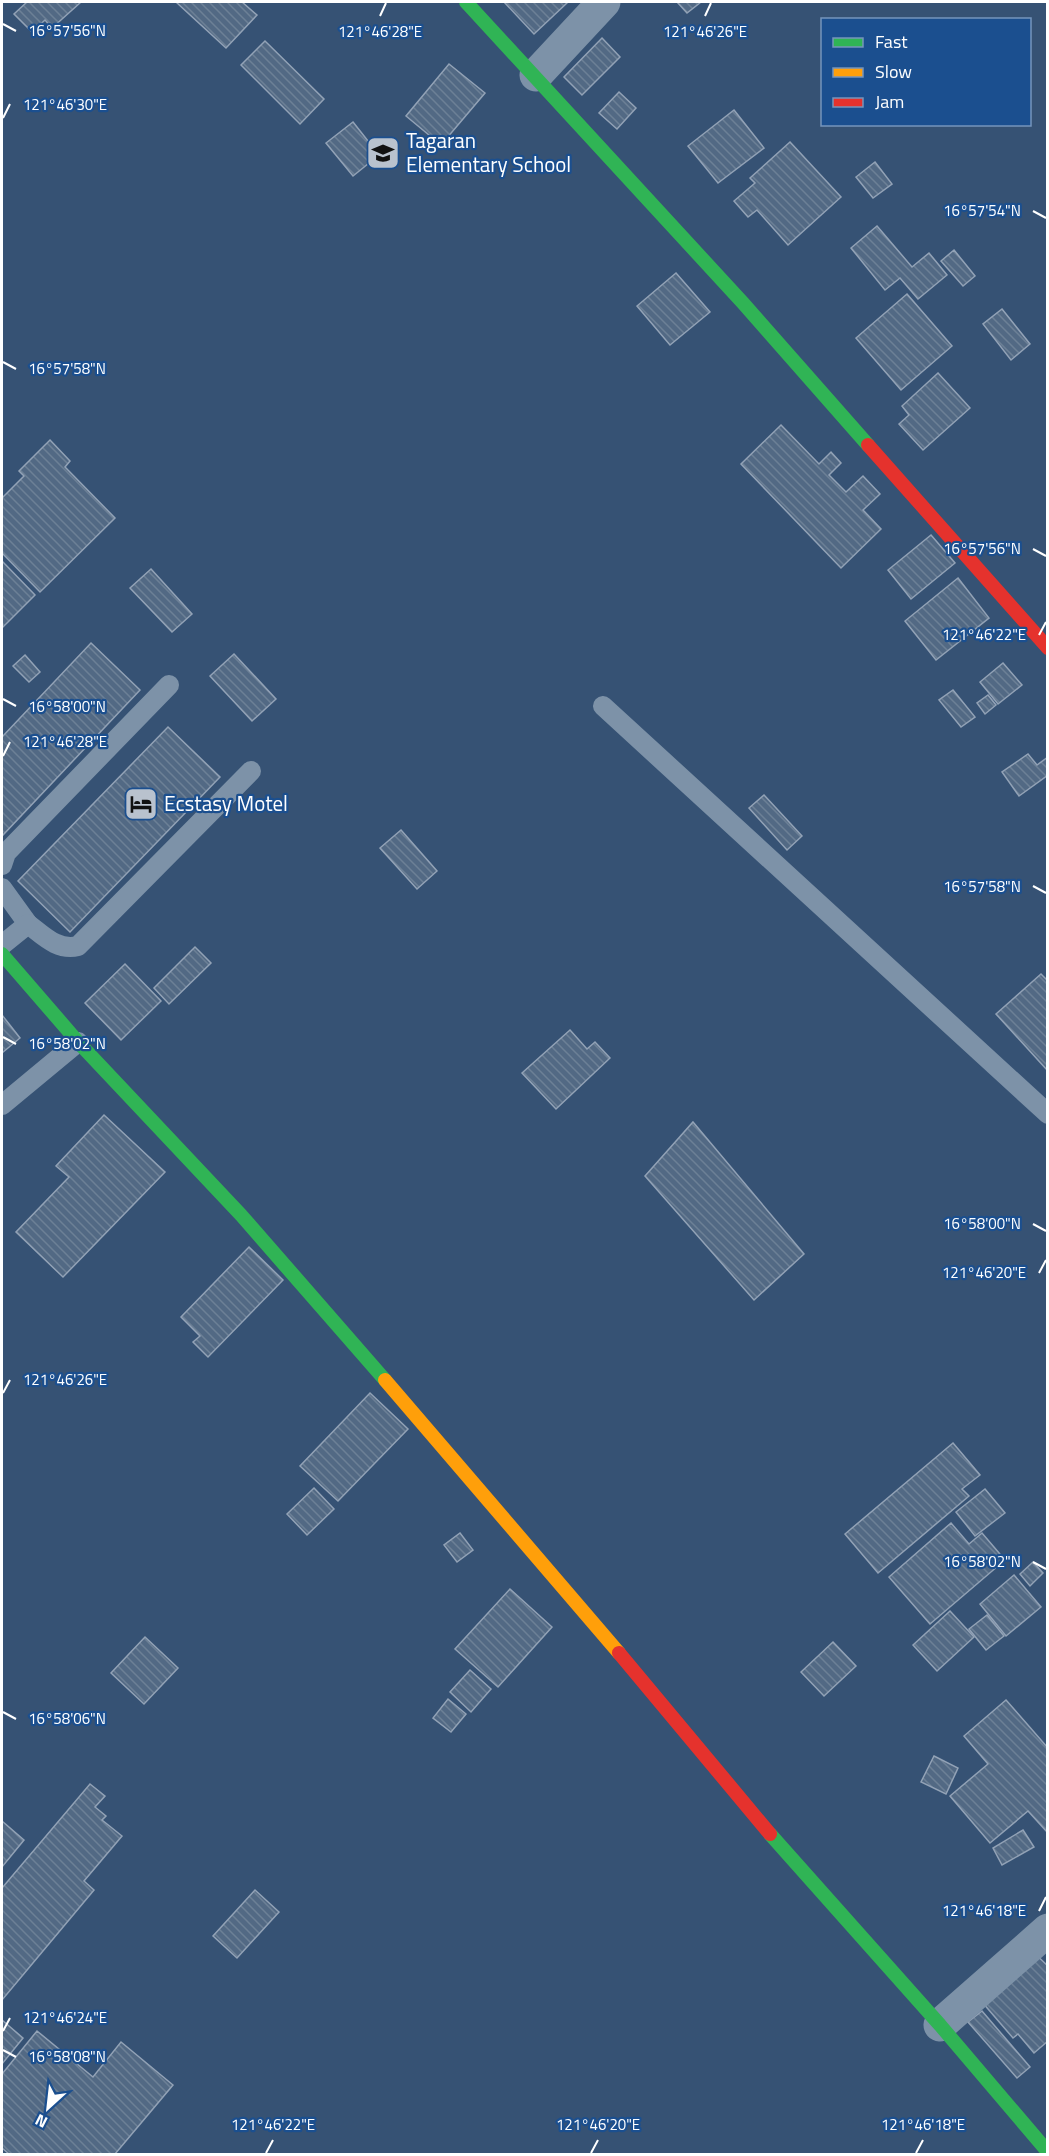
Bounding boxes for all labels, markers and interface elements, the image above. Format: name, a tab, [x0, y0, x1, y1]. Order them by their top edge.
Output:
legend	[821, 18, 1031, 126]
text: 16°57'56"N	[28, 19, 106, 42]
text: 121°46'28"E	[338, 20, 422, 43]
text: 121°46'26"E	[663, 20, 747, 43]
text: Fast	[875, 28, 908, 55]
text: Slow	[875, 58, 912, 85]
text: Jam	[875, 88, 904, 115]
text: 121°46'30"E	[23, 93, 107, 116]
place label: Tagaran Elementary School	[406, 124, 571, 180]
school or university icon: Tagaran Elementary School	[365, 135, 401, 171]
text: 16°57'54"N	[943, 199, 1021, 222]
text: 16°57'58"N	[28, 357, 106, 380]
text: 16°57'56"N	[943, 537, 1021, 560]
text: 121°46'22"E	[942, 623, 1026, 646]
text: 16°58'00"N	[28, 695, 106, 718]
text: 121°46'28"E	[23, 730, 107, 753]
hotel icon: Ecstasy Motel	[123, 786, 159, 822]
place label: Ecstasy Motel	[164, 787, 288, 819]
text: 16°57'58"N	[943, 875, 1021, 898]
text: 16°58'02"N	[28, 1032, 106, 1055]
text: 16°58'00"N	[943, 1212, 1021, 1235]
text: 121°46'20"E	[942, 1261, 1026, 1284]
text: 121°46'26"E	[23, 1368, 107, 1391]
text: 16°58'02"N	[943, 1550, 1021, 1573]
text: 16°58'06"N	[28, 1707, 106, 1730]
text: 121°46'18"E	[942, 1899, 1026, 1922]
text: 121°46'24"E	[23, 2006, 107, 2029]
text: 16°58'08"N	[28, 2045, 106, 2068]
north arrow	[18, 2078, 78, 2138]
text: N	[31, 2108, 52, 2135]
text: 121°46'22"E	[231, 2113, 315, 2136]
text: 121°46'20"E	[556, 2113, 640, 2136]
text: 121°46'18"E	[881, 2113, 965, 2136]

